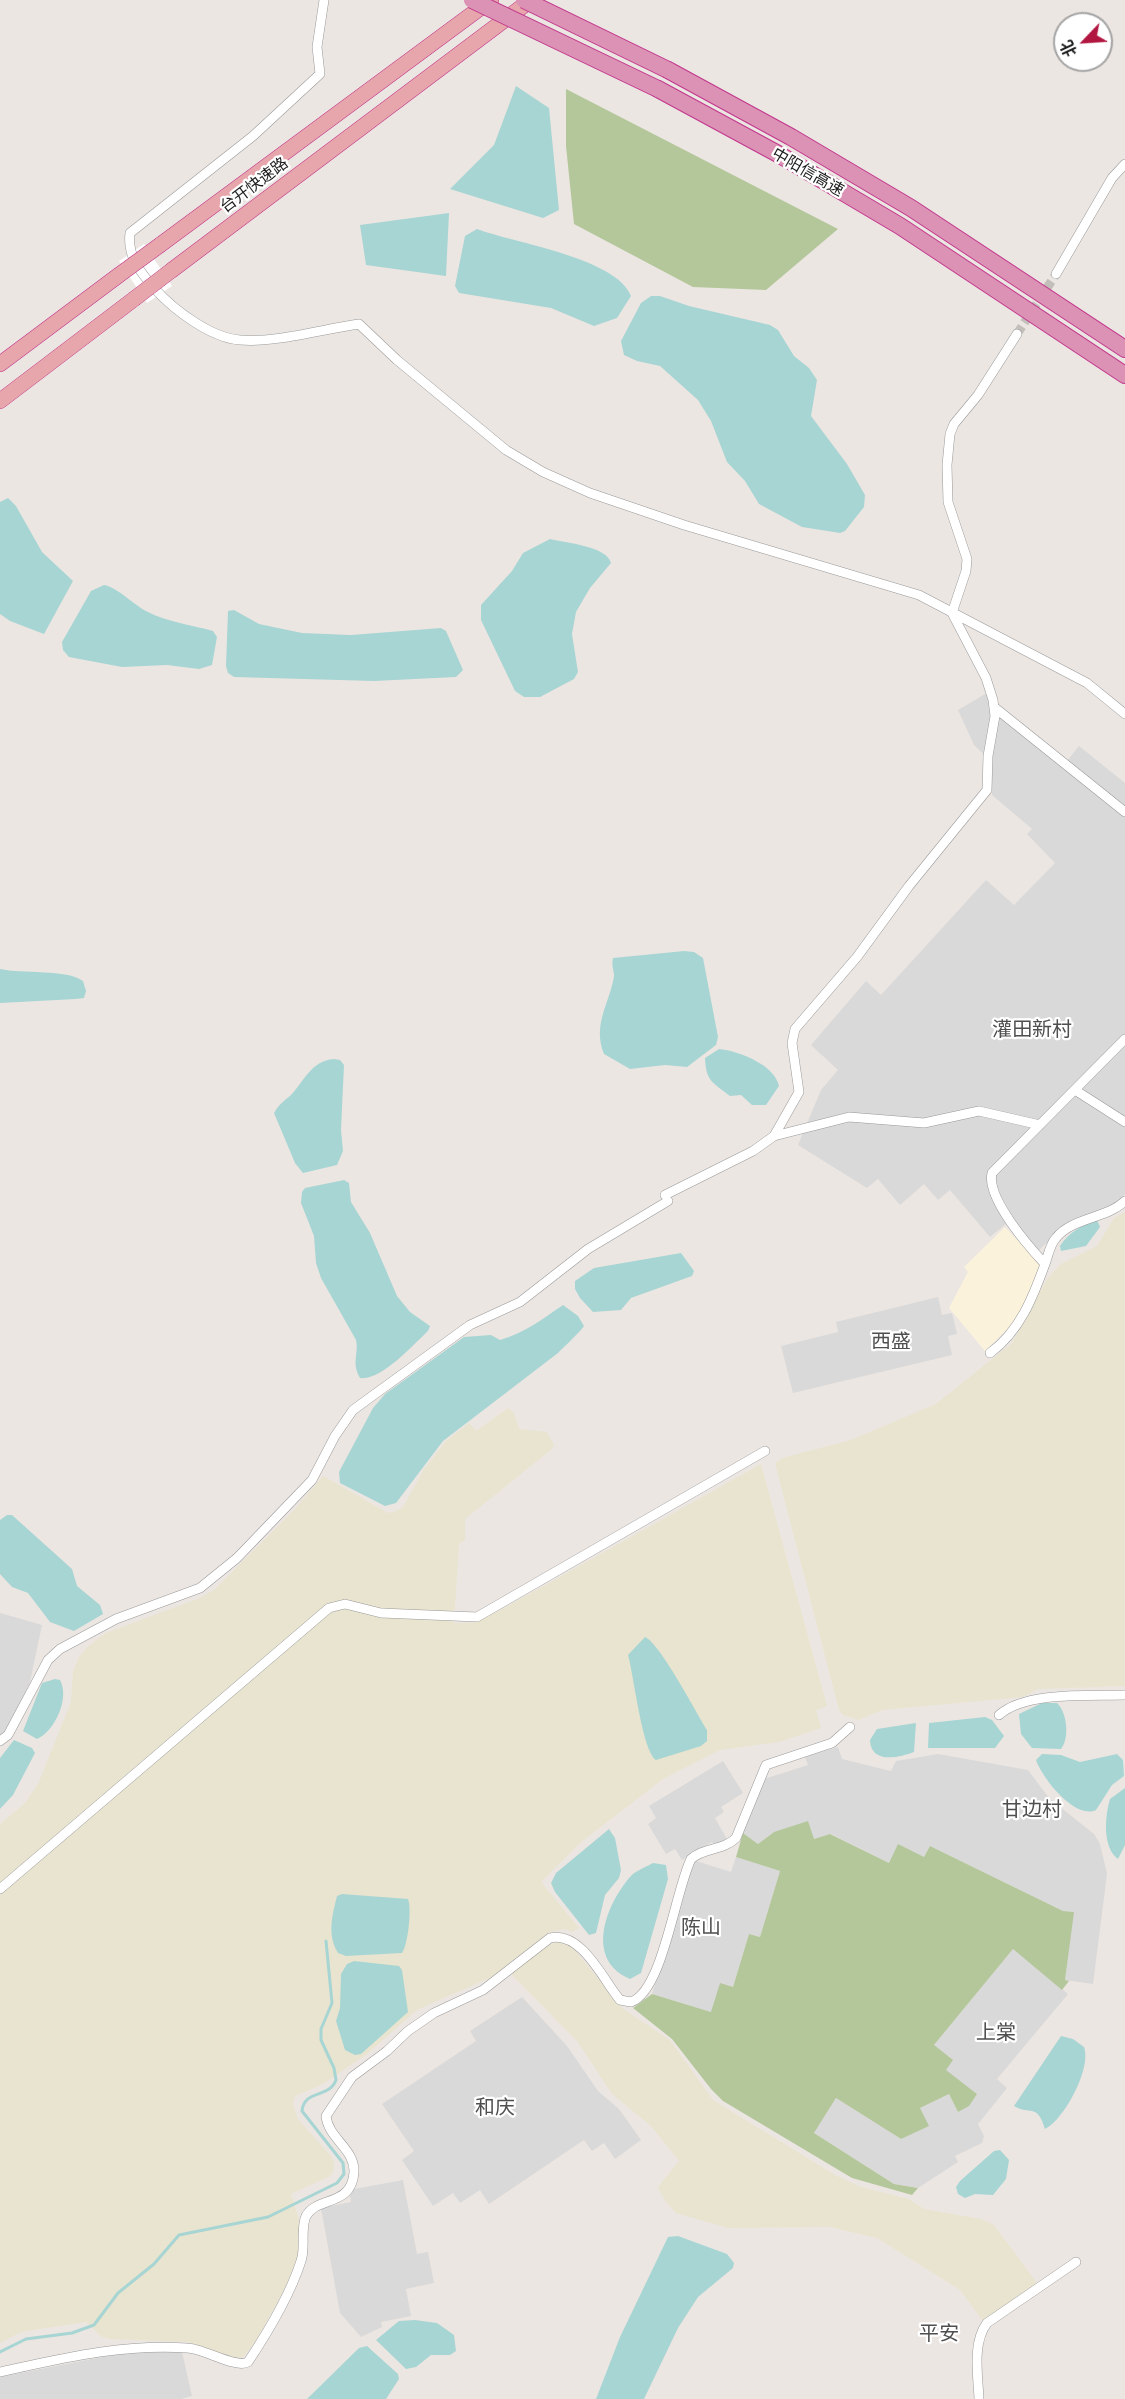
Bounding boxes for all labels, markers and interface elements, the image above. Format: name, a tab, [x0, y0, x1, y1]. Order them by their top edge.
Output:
north arrow	[1053, 12, 1113, 72]
text: 北	[1056, 38, 1080, 60]
street label: 中阳信高速	[769, 144, 847, 200]
street label: 台开快速路	[216, 153, 292, 217]
district label: 灌田新村	[992, 1017, 1072, 1041]
district label: 西盛	[871, 1329, 911, 1353]
district label: 甘边村	[1002, 1797, 1062, 1821]
district label: 陈山	[681, 1915, 721, 1939]
district label: 上棠	[976, 2020, 1016, 2044]
district label: 和庆	[475, 2095, 515, 2119]
district label: 平安	[919, 2321, 959, 2345]

